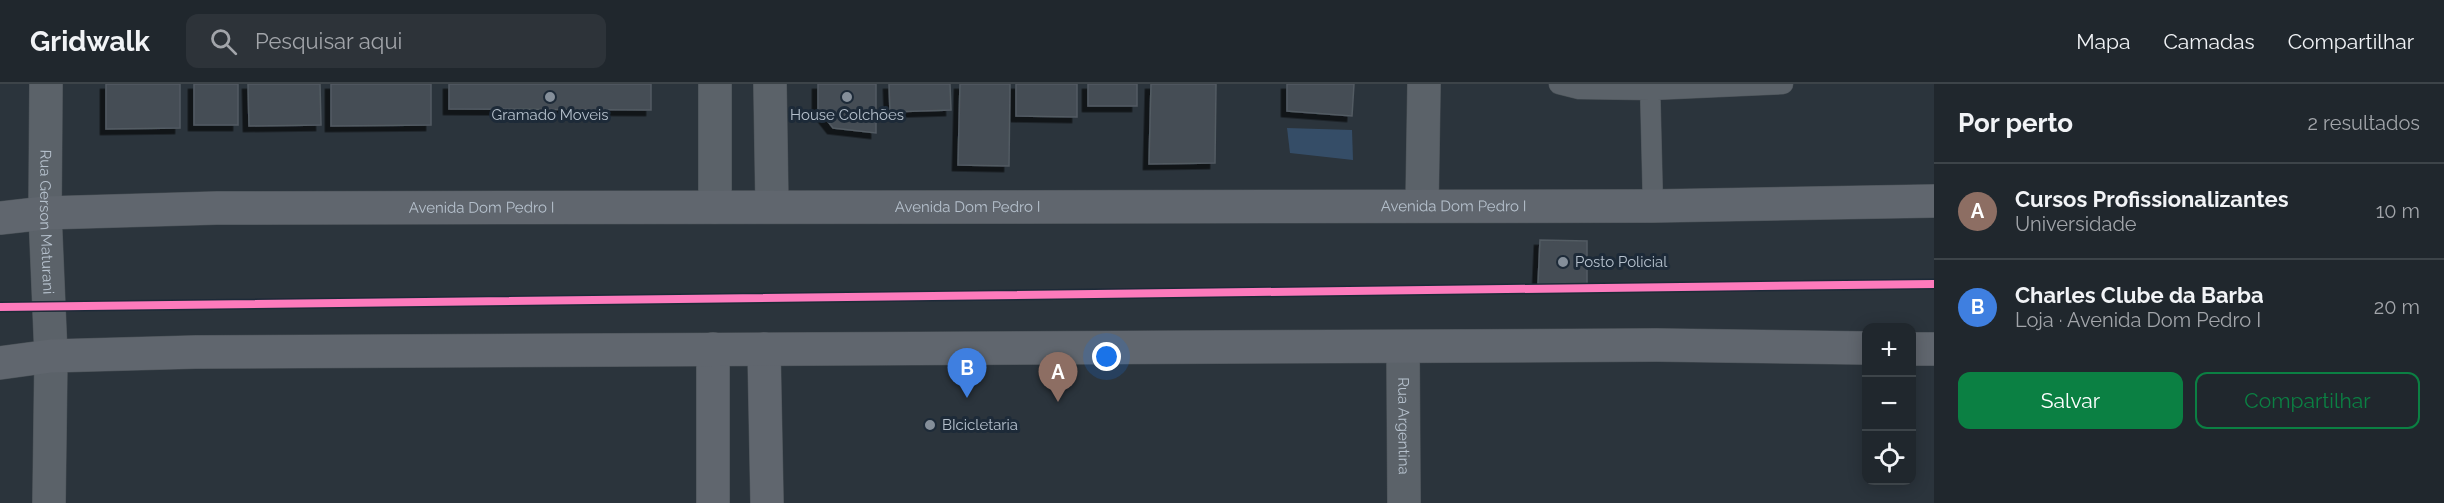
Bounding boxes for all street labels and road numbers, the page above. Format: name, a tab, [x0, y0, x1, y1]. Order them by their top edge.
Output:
street label: Rua Gerson Maturani	[36, 150, 57, 295]
street label: Avenida Dom Pedro I	[1381, 197, 1527, 215]
street label: Avenida Dom Pedro I	[895, 198, 1041, 216]
street label: Avenida Dom Pedro I	[409, 199, 555, 217]
street label: Rua Argentina	[1394, 377, 1413, 475]

